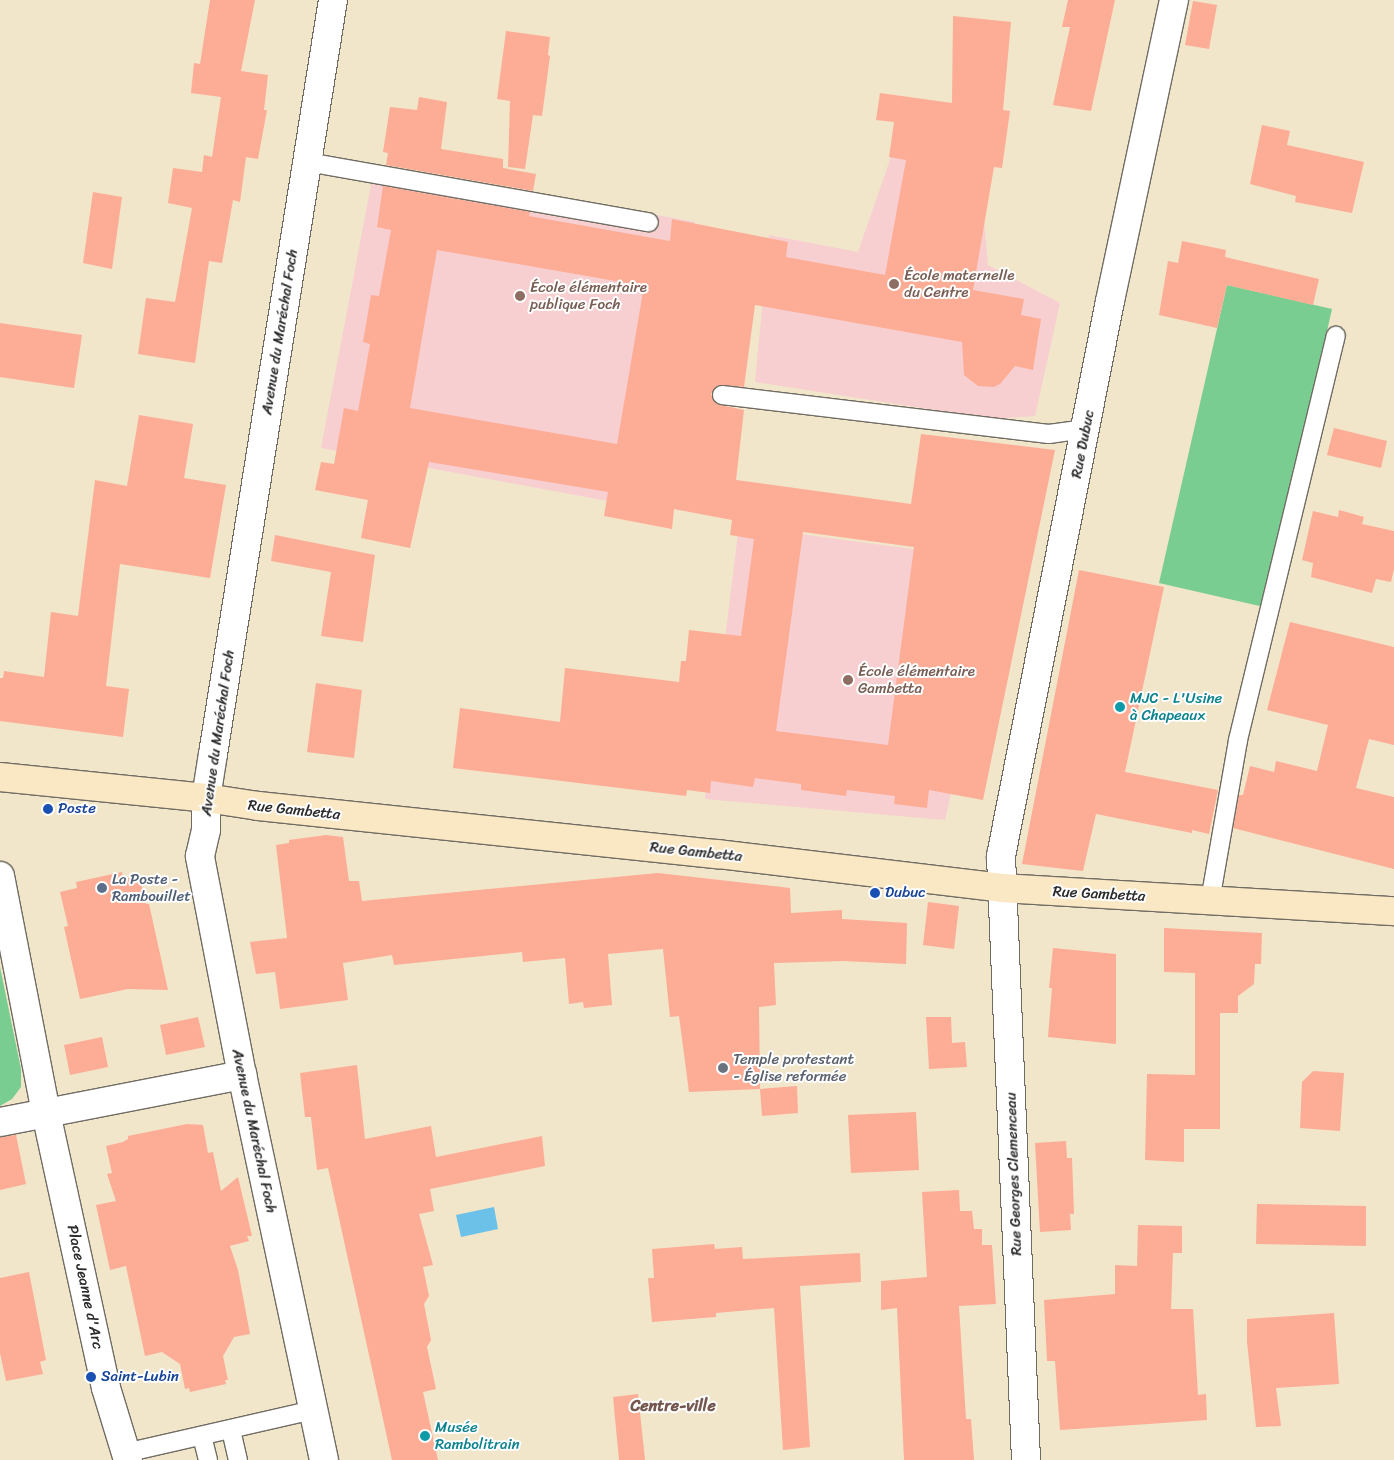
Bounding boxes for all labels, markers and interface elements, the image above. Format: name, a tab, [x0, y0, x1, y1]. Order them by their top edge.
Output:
street label: Avenue du Maréchal Foch	[258, 248, 302, 416]
place label: École maternelle du Centre	[904, 266, 1014, 301]
place label: École élémentaire publique Foch	[530, 278, 648, 313]
marker: École maternelle du Centre	[888, 278, 900, 290]
marker: École élémentaire publique Foch	[514, 290, 526, 302]
street label: Rue Dubuc	[1068, 408, 1098, 480]
street label: Avenue du Maréchal Foch	[197, 649, 239, 817]
place label: École élémentaire Gambetta	[858, 662, 976, 697]
marker: École élémentaire Gambetta	[842, 674, 854, 686]
place label: MJC - L'Usine à Chapeaux	[1130, 689, 1222, 724]
marker: MJC - L'Usine à Chapeaux	[1114, 701, 1126, 713]
street label: Rue Gambetta	[247, 796, 341, 824]
place label: Poste	[58, 800, 96, 818]
marker: Poste	[42, 803, 54, 815]
street label: Rue Gambetta	[649, 838, 743, 866]
place label: La Poste - Rambouillet	[112, 870, 191, 905]
marker: La Poste - Rambouillet	[96, 882, 108, 894]
street label: Rue Gambetta	[1052, 883, 1146, 905]
place label: Dubuc	[885, 884, 926, 902]
marker: Dubuc	[869, 887, 881, 899]
street label: Avenue du Maréchal Foch	[228, 1047, 280, 1215]
place label: Temple protestant - Église reformée	[733, 1050, 854, 1085]
marker: Temple protestant - Église reformée	[717, 1062, 729, 1074]
street label: Rue Georges Clemenceau	[1002, 1092, 1026, 1256]
street label: Place Jeanne d'Arc	[63, 1223, 107, 1351]
place label: Saint-Lubin	[101, 1368, 179, 1386]
marker: Saint-Lubin	[85, 1371, 97, 1383]
district label: Centre-ville	[630, 1396, 716, 1416]
place label: Musée Rambolitrain	[435, 1418, 520, 1453]
marker: Musée Rambolitrain	[419, 1430, 431, 1442]

